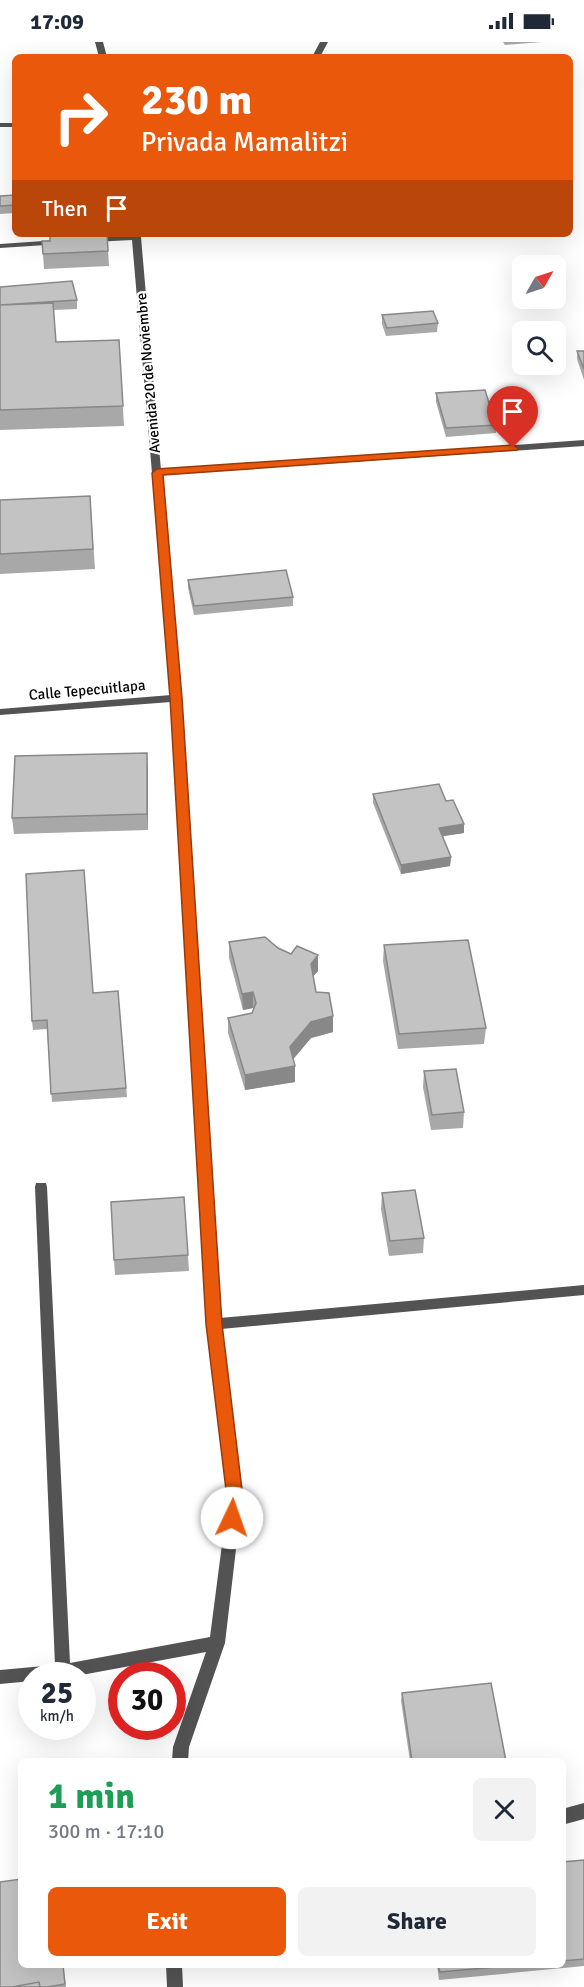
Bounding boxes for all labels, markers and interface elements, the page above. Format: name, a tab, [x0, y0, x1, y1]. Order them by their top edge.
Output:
text: 17:09	[30, 8, 84, 35]
text: 230 m	[141, 75, 252, 126]
icon: right	[42, 78, 120, 156]
text: Privada Mamalitzi	[141, 126, 348, 159]
icon: arrive	[100, 192, 133, 225]
text: Then	[42, 195, 88, 222]
north arrow	[512, 255, 566, 309]
map controls	[512, 255, 566, 375]
street label: Avenida 20 de Noviembre	[132, 292, 164, 454]
button: search	[512, 321, 566, 375]
pin	[487, 386, 538, 448]
icon: arrive	[496, 395, 529, 428]
street label: Calle Tepecuitlapa	[28, 676, 146, 704]
position arrow	[200, 1486, 264, 1550]
speed limit sign: 30	[108, 1662, 186, 1740]
text: 25	[41, 1675, 73, 1712]
text: km/h	[40, 1707, 74, 1725]
text: 1 min	[48, 1774, 135, 1819]
button: close	[473, 1778, 536, 1841]
text: 300 m · 17:10	[48, 1819, 164, 1844]
button: Exit	[48, 1887, 286, 1956]
button: Share	[298, 1887, 536, 1956]

